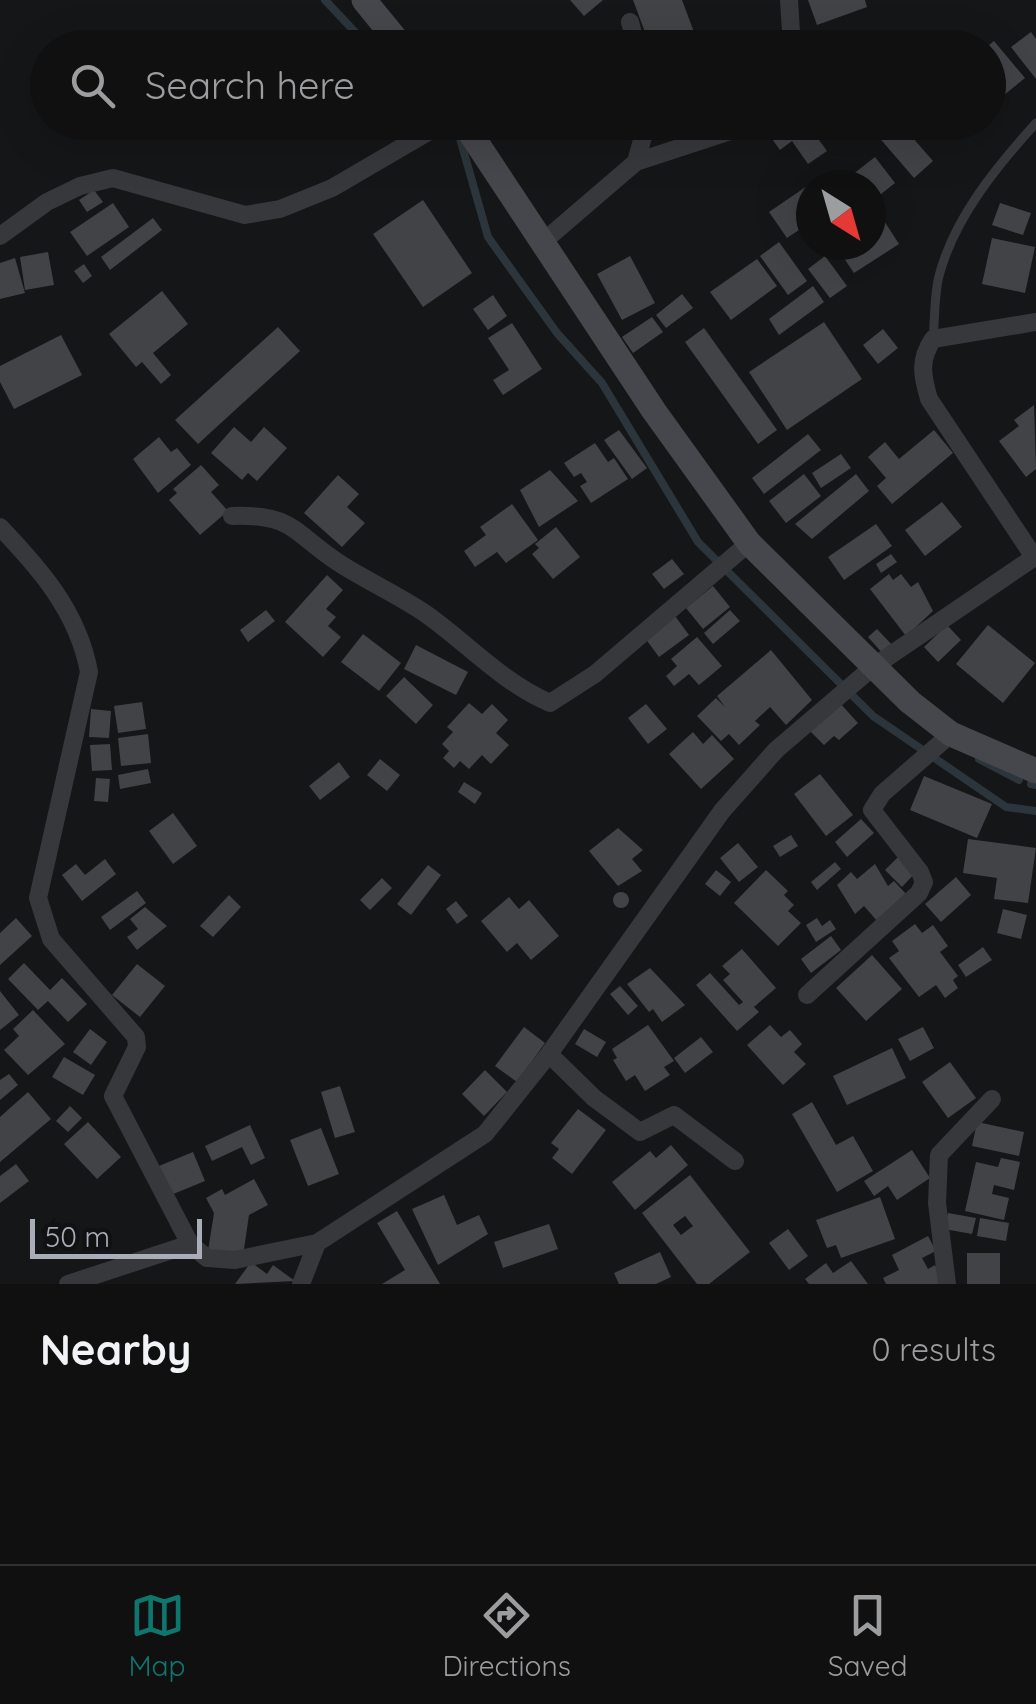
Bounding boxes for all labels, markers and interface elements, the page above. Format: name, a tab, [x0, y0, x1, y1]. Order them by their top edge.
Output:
search box	[30, 30, 1006, 140]
icon: search	[65, 58, 120, 113]
text: Search here	[145, 61, 355, 109]
north arrow	[796, 170, 886, 260]
scale bar	[30, 1214, 202, 1258]
text: 50 m	[45, 1219, 110, 1254]
text: Nearby	[40, 1323, 191, 1376]
text: 0 results	[872, 1329, 996, 1369]
tab: Map	[128, 1588, 186, 1683]
tab: Directions	[442, 1588, 571, 1683]
tab: Saved	[828, 1588, 908, 1683]

